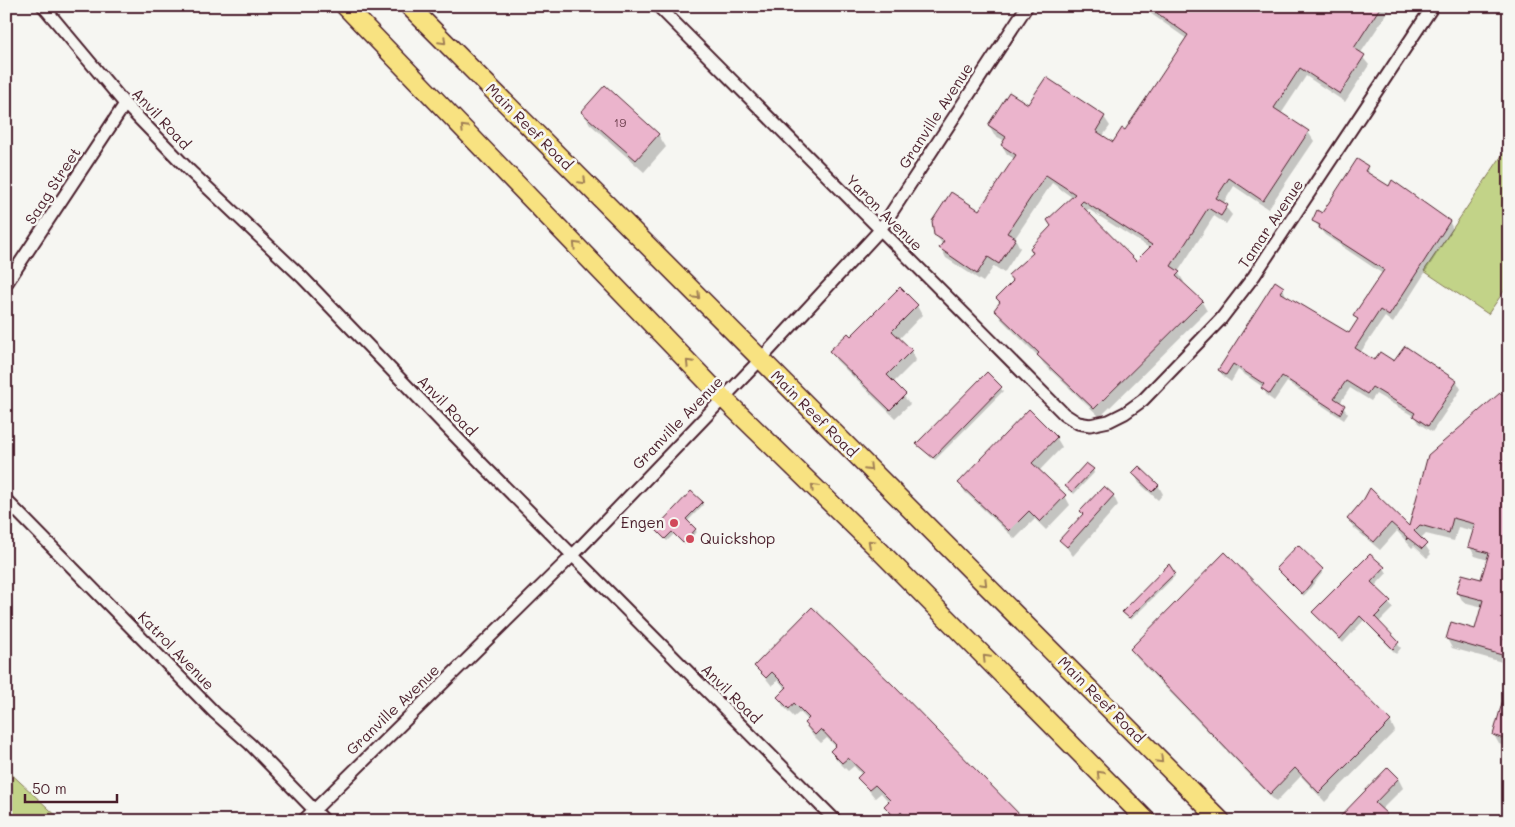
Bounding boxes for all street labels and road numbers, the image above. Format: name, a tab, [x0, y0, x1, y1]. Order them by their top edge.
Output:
street label: Granville Avenue	[893, 59, 977, 172]
street label: Main Reef Road	[482, 78, 578, 174]
street label: Anvil Road	[128, 83, 195, 153]
street label: Saag Street	[20, 143, 85, 228]
street label: Yaron Avenue	[842, 170, 927, 255]
street label: Tamar Avenue	[1233, 175, 1307, 272]
street label: Main Reef Road	[767, 365, 863, 461]
street label: Anvil Road	[414, 371, 482, 440]
street label: Granville Avenue	[628, 371, 727, 473]
street label: Katrol Avenue	[134, 607, 219, 694]
street label: Main Reef Road	[1054, 651, 1150, 747]
street label: Anvil Road	[697, 659, 766, 728]
street label: Granville Avenue	[341, 660, 443, 759]

